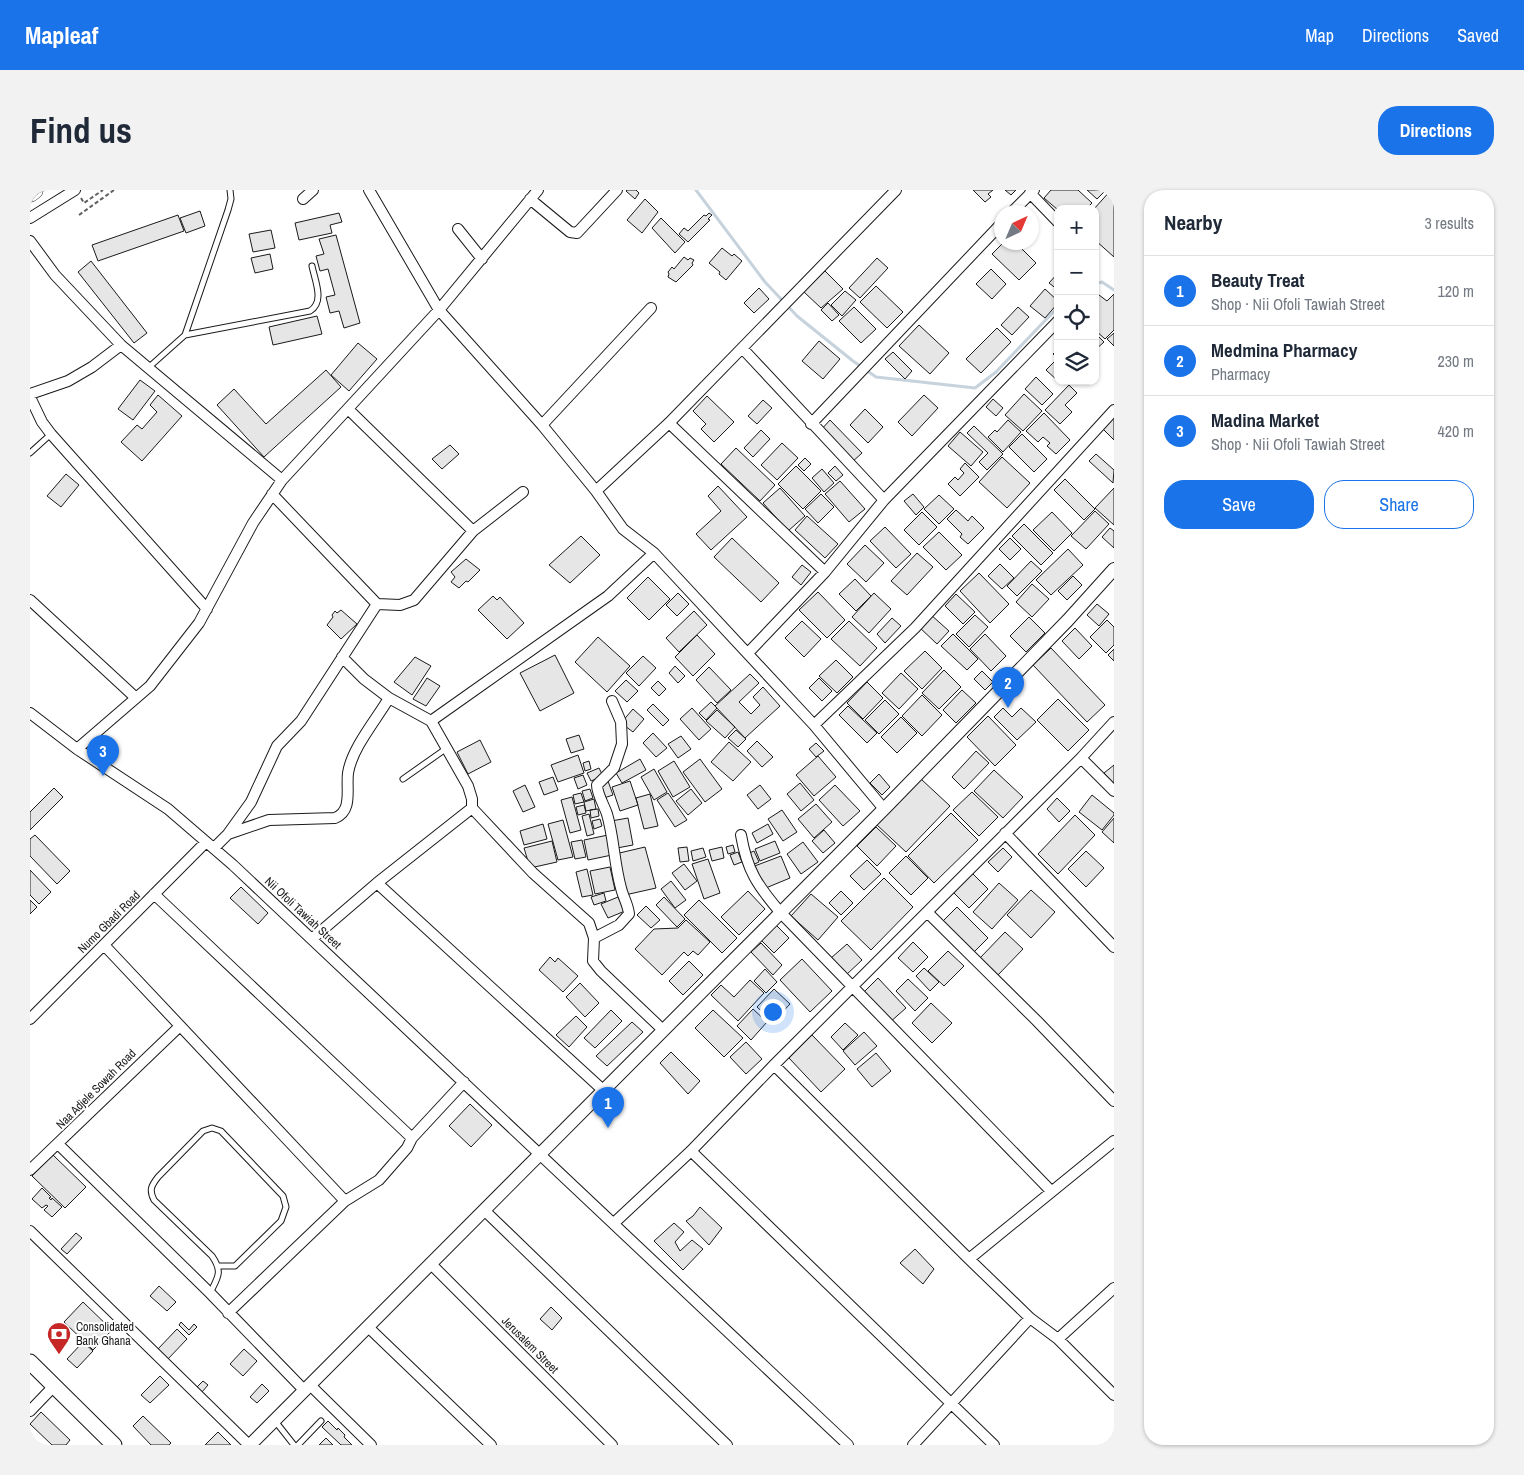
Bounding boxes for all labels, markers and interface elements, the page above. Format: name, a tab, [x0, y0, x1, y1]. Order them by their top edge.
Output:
text: Mapleaf	[25, 19, 98, 51]
text: Map	[1305, 23, 1334, 48]
text: Directions	[1362, 23, 1429, 48]
text: Saved	[1457, 23, 1499, 48]
button: Directions	[1378, 106, 1494, 155]
text: Find us	[30, 107, 132, 154]
north arrow	[994, 205, 1039, 250]
map controls	[1054, 205, 1099, 385]
button: +	[1054, 205, 1099, 250]
text: Nearby	[1164, 208, 1222, 237]
text: 3 results	[1424, 212, 1474, 234]
button: −	[1054, 250, 1099, 295]
text: Beauty Treat	[1211, 267, 1305, 293]
text: 1	[1176, 280, 1184, 302]
text: 120 m	[1438, 280, 1474, 302]
text: Shop · Nii Ofoli Tawiah Street	[1211, 293, 1385, 315]
button: locate	[1054, 295, 1099, 340]
text: Medmina Pharmacy	[1211, 337, 1357, 363]
button: layers	[1054, 340, 1099, 385]
text: 2	[1176, 350, 1184, 372]
text: 230 m	[1438, 350, 1474, 372]
text: Pharmacy	[1211, 363, 1270, 385]
text: Madina Market	[1211, 407, 1319, 433]
text: 3	[1176, 420, 1184, 442]
text: 420 m	[1438, 420, 1474, 442]
text: Shop · Nii Ofoli Tawiah Street	[1211, 433, 1385, 455]
button: Save	[1164, 480, 1314, 529]
button: Share	[1324, 480, 1474, 529]
pin: 2	[992, 667, 1024, 708]
pin: 3	[87, 735, 119, 776]
street label: Nii Ofoli Tawiah Street	[261, 873, 345, 953]
street label: Numo Gbadi Road	[74, 887, 144, 957]
your location	[760, 999, 786, 1025]
street label: Naa Adjele Sowah Road	[53, 1046, 139, 1132]
pin: 1	[592, 1087, 624, 1128]
street label: Jerusalem Street	[498, 1313, 562, 1377]
place label: Consolidated Bank Ghana	[76, 1319, 134, 1349]
bank icon: Consolidated Bank Ghana	[46, 1321, 72, 1355]

